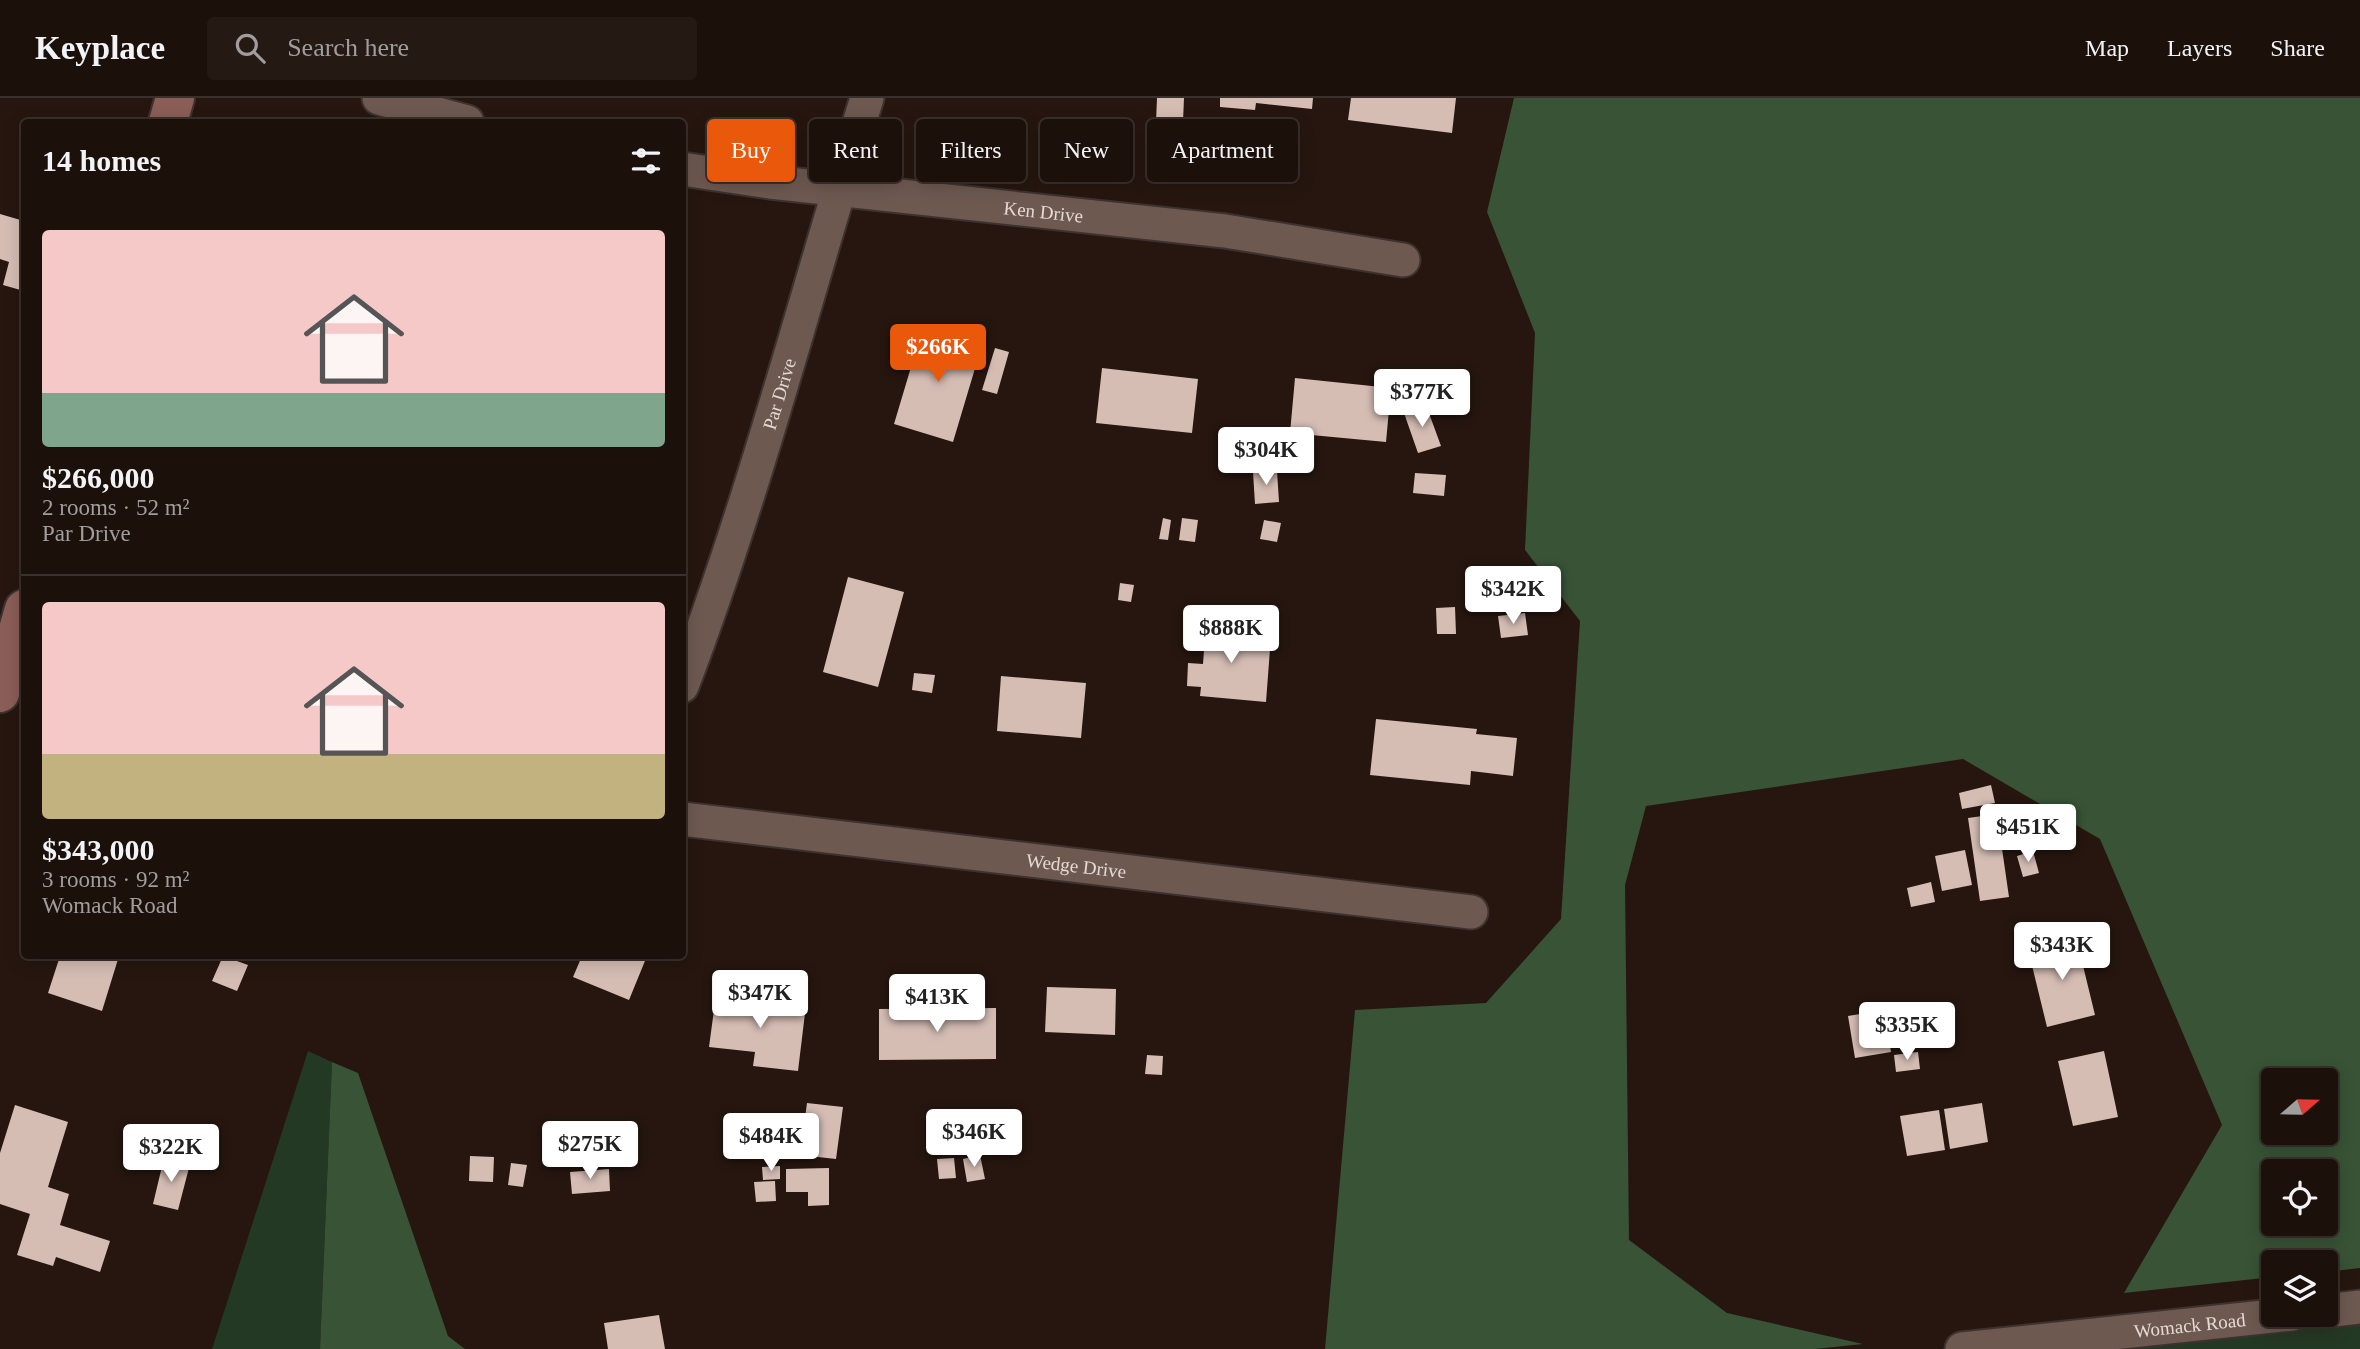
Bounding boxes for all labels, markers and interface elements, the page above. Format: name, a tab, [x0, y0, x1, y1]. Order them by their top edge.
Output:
search box	[207, 17, 697, 80]
icon: search	[231, 29, 269, 67]
text: Keyplace	[35, 30, 165, 66]
text: Search here	[287, 33, 409, 62]
text: Map	[2085, 35, 2129, 61]
text: Layers	[2167, 35, 2232, 61]
text: Share	[2270, 35, 2325, 61]
chip: Buy	[707, 119, 795, 182]
chip: Rent	[809, 119, 902, 182]
chip: Filters	[916, 119, 1026, 182]
chip: New	[1040, 119, 1133, 182]
chip: Apartment	[1147, 119, 1298, 182]
icon: filters	[627, 142, 665, 180]
text: 14 homes	[42, 144, 161, 177]
street label: Ken Drive	[1003, 197, 1084, 226]
icon: home	[291, 276, 417, 402]
pin: $266K	[889, 324, 987, 384]
text: $266K	[906, 334, 970, 359]
street label: Par Drive	[758, 356, 799, 432]
pin: $377K	[1373, 370, 1471, 429]
text: $377K	[1390, 379, 1454, 404]
pin: $304K	[1217, 428, 1315, 487]
text: $304K	[1234, 437, 1298, 462]
text: $266,000	[42, 461, 155, 494]
text: 2 rooms · 52 m²	[42, 495, 189, 520]
text: Par Drive	[42, 521, 131, 546]
pin: $342K	[1464, 566, 1562, 626]
text: $342K	[1481, 576, 1545, 601]
pin: $888K	[1182, 606, 1280, 665]
text: $888K	[1199, 615, 1263, 640]
icon: home	[291, 648, 417, 774]
pin: $451K	[1979, 804, 2077, 864]
text: $451K	[1996, 814, 2060, 839]
text: $343,000	[42, 833, 155, 866]
street label: Wedge Drive	[1025, 849, 1127, 882]
text: 3 rooms · 92 m²	[42, 867, 189, 892]
text: Womack Road	[42, 893, 177, 918]
pin: $343K	[2013, 922, 2111, 982]
text: $343K	[2030, 932, 2094, 957]
pin: $347K	[711, 970, 809, 1030]
pin: $413K	[888, 974, 986, 1034]
text: $347K	[728, 980, 792, 1005]
text: $413K	[905, 984, 969, 1009]
pin: $335K	[1858, 1002, 1956, 1062]
text: $335K	[1875, 1012, 1939, 1037]
north arrow	[2261, 1068, 2338, 1144]
map controls	[2261, 1068, 2338, 1327]
pin: $346K	[925, 1110, 1023, 1169]
pin: $484K	[722, 1114, 820, 1173]
text: $346K	[942, 1119, 1006, 1144]
pin: $275K	[541, 1122, 639, 1181]
text: $484K	[739, 1123, 803, 1148]
pin: $322K	[122, 1124, 220, 1184]
text: $275K	[558, 1131, 622, 1156]
text: $322K	[139, 1134, 203, 1159]
button: locate	[2261, 1159, 2338, 1236]
button: layers	[2261, 1250, 2338, 1327]
street label: Womack Road	[2133, 1308, 2247, 1341]

